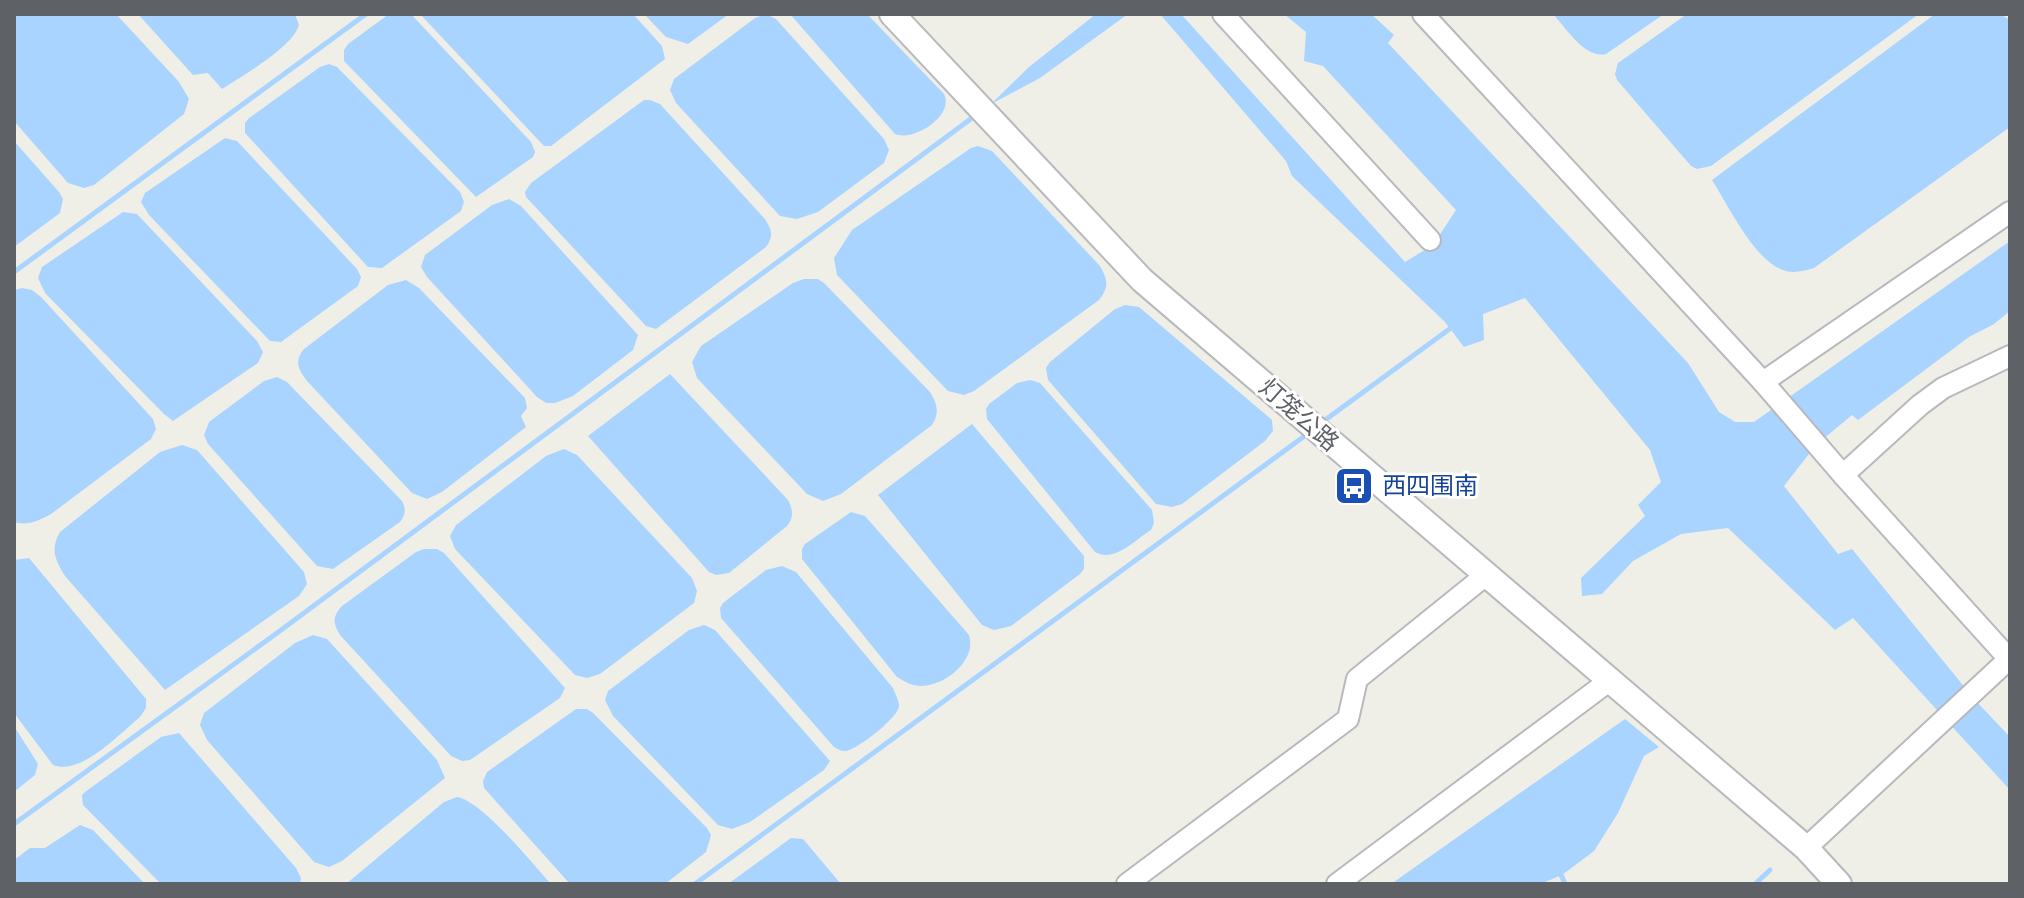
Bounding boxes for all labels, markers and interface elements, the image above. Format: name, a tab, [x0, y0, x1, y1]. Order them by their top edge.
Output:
street label: 灯笼公路	[1254, 373, 1344, 457]
bus stop icon: 西四围南	[1333, 465, 1375, 507]
place label: 西四围南	[1382, 472, 1478, 500]

